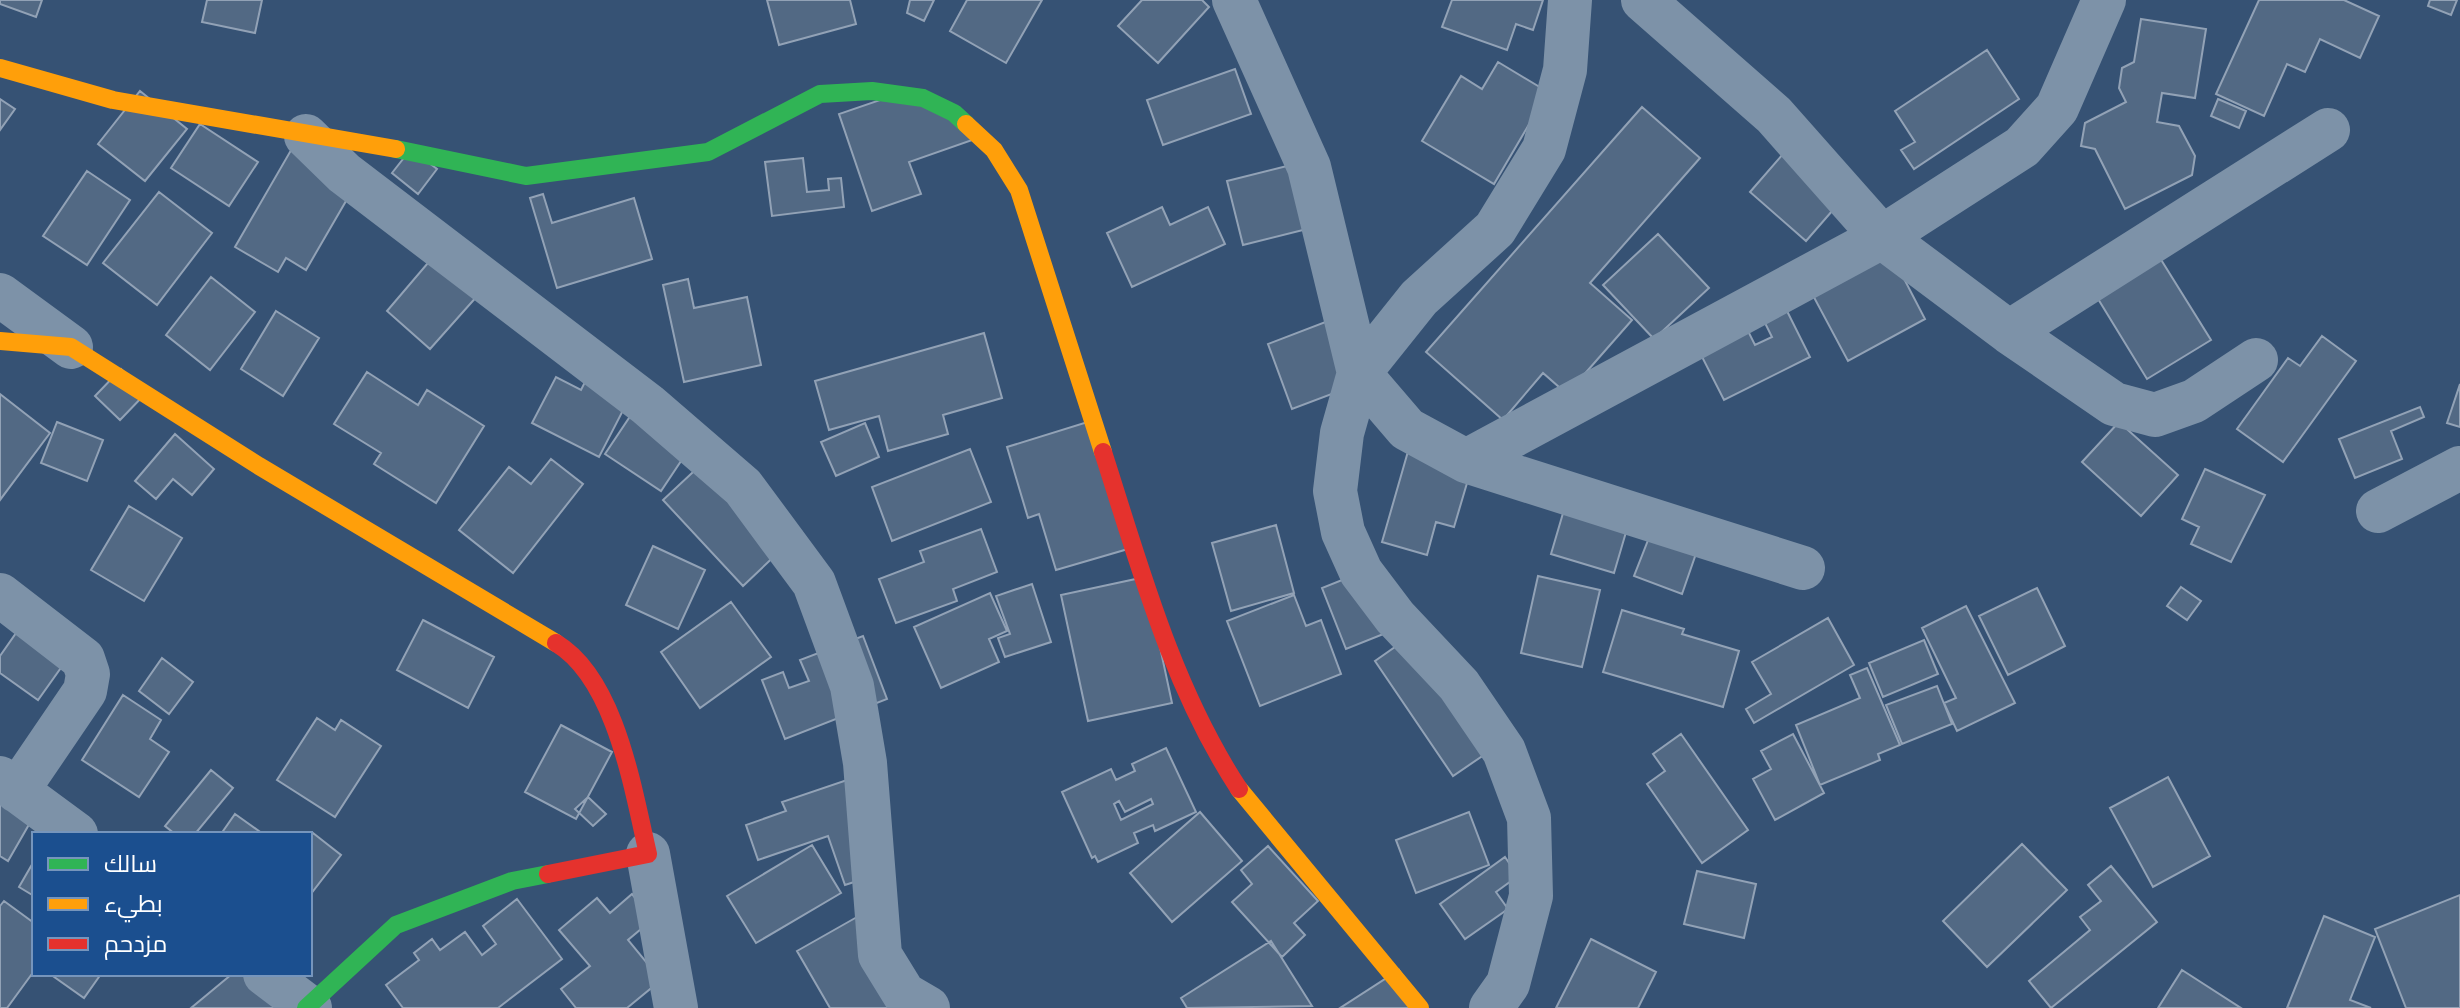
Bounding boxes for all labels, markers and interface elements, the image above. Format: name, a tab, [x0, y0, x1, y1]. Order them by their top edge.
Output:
legend	[32, 832, 312, 976]
text: سالك	[104, 850, 157, 877]
text: بطيء	[104, 890, 163, 923]
text: مزدحم	[104, 930, 167, 960]

